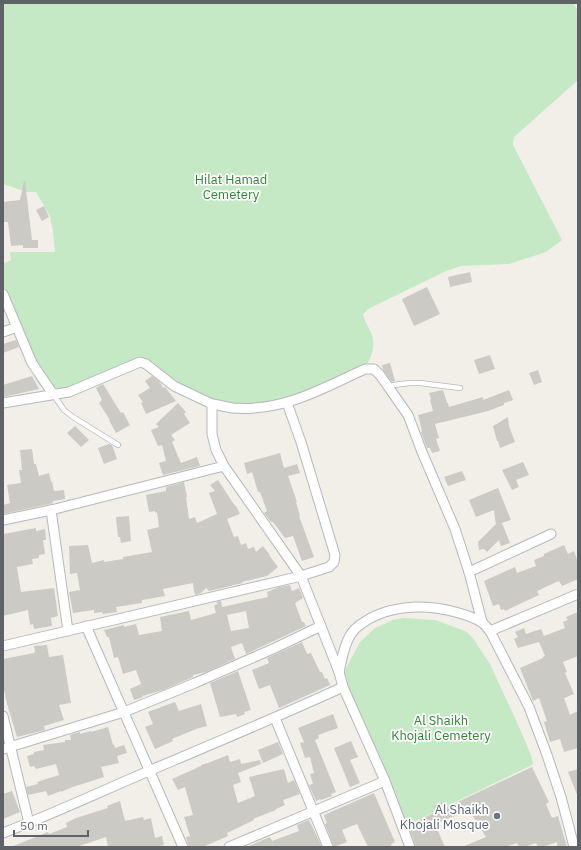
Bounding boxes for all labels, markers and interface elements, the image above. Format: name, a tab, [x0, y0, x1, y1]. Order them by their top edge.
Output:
park label: Hilat Hamad Cemetery	[195, 171, 267, 203]
park label: Al Shaikh Khojali Cemetery	[391, 712, 491, 744]
place label: Al Shaikh Khojali Mosque	[400, 801, 489, 833]
marker: Al Shaikh Khojali Mosque	[492, 811, 502, 821]
scale bar	[14, 812, 88, 838]
text: 50 m	[20, 818, 48, 833]

